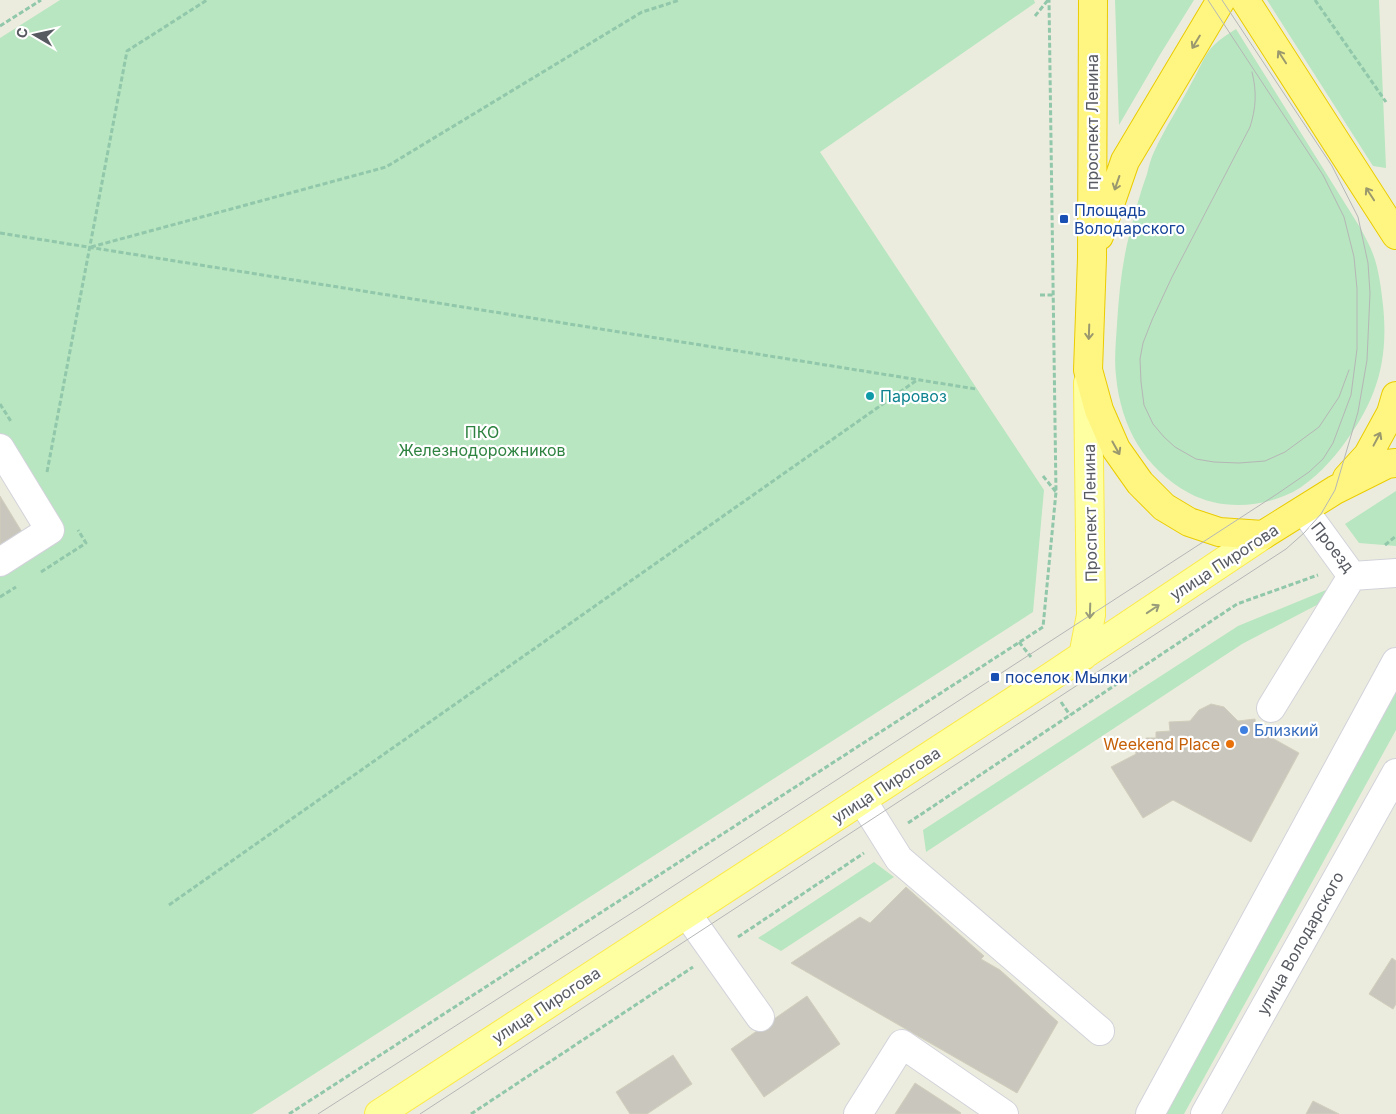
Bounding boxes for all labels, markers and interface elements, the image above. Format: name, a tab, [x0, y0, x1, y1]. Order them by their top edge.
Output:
north arrow	[10, 10, 60, 60]
text: С	[12, 26, 31, 39]
one-way arrow	[1190, 34, 1200, 48]
one-way arrow	[1277, 51, 1287, 65]
street label: проспект Ленина	[1082, 54, 1102, 190]
one-way arrow	[1112, 175, 1121, 191]
one-way arrow	[1364, 188, 1374, 202]
place label: Площадь Володарского	[1074, 200, 1185, 238]
marker: Площадь Володарского	[1058, 213, 1070, 225]
one-way arrow	[1085, 323, 1094, 339]
place label: Паровоз	[880, 386, 947, 406]
marker: Паровоз	[864, 390, 876, 402]
park label: ПКО Железнодорожников	[398, 422, 566, 460]
one-way arrow	[1373, 432, 1382, 447]
one-way arrow	[1112, 441, 1122, 455]
street label: Проспект Ленина	[1079, 444, 1101, 582]
street label: Проезд	[1307, 518, 1359, 576]
street label: улица Пирогова	[1166, 520, 1282, 604]
one-way arrow	[1086, 603, 1095, 619]
one-way arrow	[1146, 604, 1160, 614]
place label: поселок Мылки	[1005, 667, 1128, 687]
marker: поселок Мылки	[989, 671, 1001, 683]
place label: Близкий	[1254, 720, 1319, 740]
marker: Близкий	[1238, 724, 1250, 736]
place label: Weekend Place	[1103, 734, 1220, 754]
marker: Weekend Place	[1224, 738, 1236, 750]
street label: улица Пирогова	[828, 743, 944, 827]
street label: улица Володарского	[1252, 868, 1348, 1018]
street label: улица Пирогова	[488, 963, 604, 1047]

